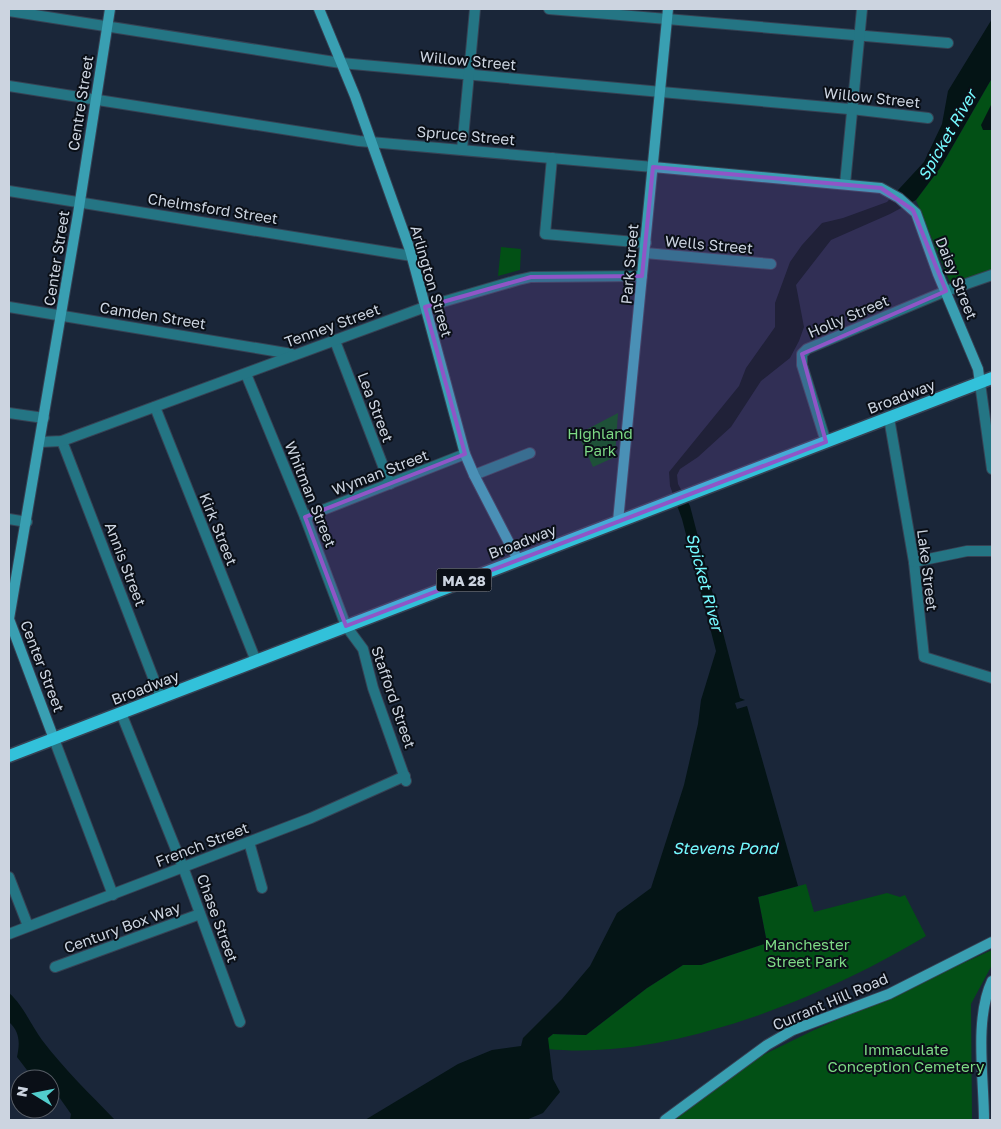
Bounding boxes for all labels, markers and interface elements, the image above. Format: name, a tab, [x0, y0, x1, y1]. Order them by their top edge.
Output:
street label: Willow Street	[419, 47, 517, 73]
street label: Centre Street	[64, 54, 96, 152]
street label: Willow Street	[823, 83, 921, 111]
water label: Spicket River	[913, 84, 982, 184]
street label: Spruce Street	[416, 122, 516, 148]
street label: Chelmsford Street	[147, 189, 279, 227]
street label: Center Street	[40, 209, 72, 307]
street label: Arlington Street	[407, 223, 457, 339]
street label: Park Street	[617, 223, 641, 305]
street label: Wells Street	[664, 231, 754, 257]
street label: Daisy Street	[932, 234, 982, 322]
street label: Holly Street	[805, 291, 891, 341]
street label: Camden Street	[99, 298, 207, 332]
street label: Tenney Street	[282, 299, 382, 351]
street label: Lea Street	[354, 369, 398, 445]
street label: Broadway	[865, 375, 938, 417]
park label: Highland Park	[567, 424, 633, 459]
street label: Whitman Street	[282, 438, 340, 550]
street label: Wyman Street	[329, 445, 431, 499]
street label: Kirk Street	[196, 490, 242, 568]
street label: Annis Street	[102, 519, 150, 609]
street label: Broadway	[486, 520, 559, 562]
street label: Lake Street	[914, 528, 942, 612]
water label: Spicket River	[682, 531, 728, 636]
road number: MA 28	[436, 568, 492, 592]
street label: Center Street	[17, 618, 69, 714]
street label: Stafford Street	[368, 644, 420, 750]
street label: Broadway	[109, 666, 182, 708]
street label: French Street	[153, 818, 251, 870]
water label: Stevens Pond	[672, 838, 780, 858]
street label: Chase Street	[194, 871, 242, 965]
street label: Century Box Way	[61, 897, 183, 956]
park label: Manchester Street Park	[764, 935, 850, 970]
street label: Currant Hill Road	[770, 969, 890, 1033]
park label: Immaculate Conception Cemetery	[828, 1040, 985, 1075]
north arrow	[10, 1069, 60, 1119]
text: N	[12, 1085, 31, 1098]

